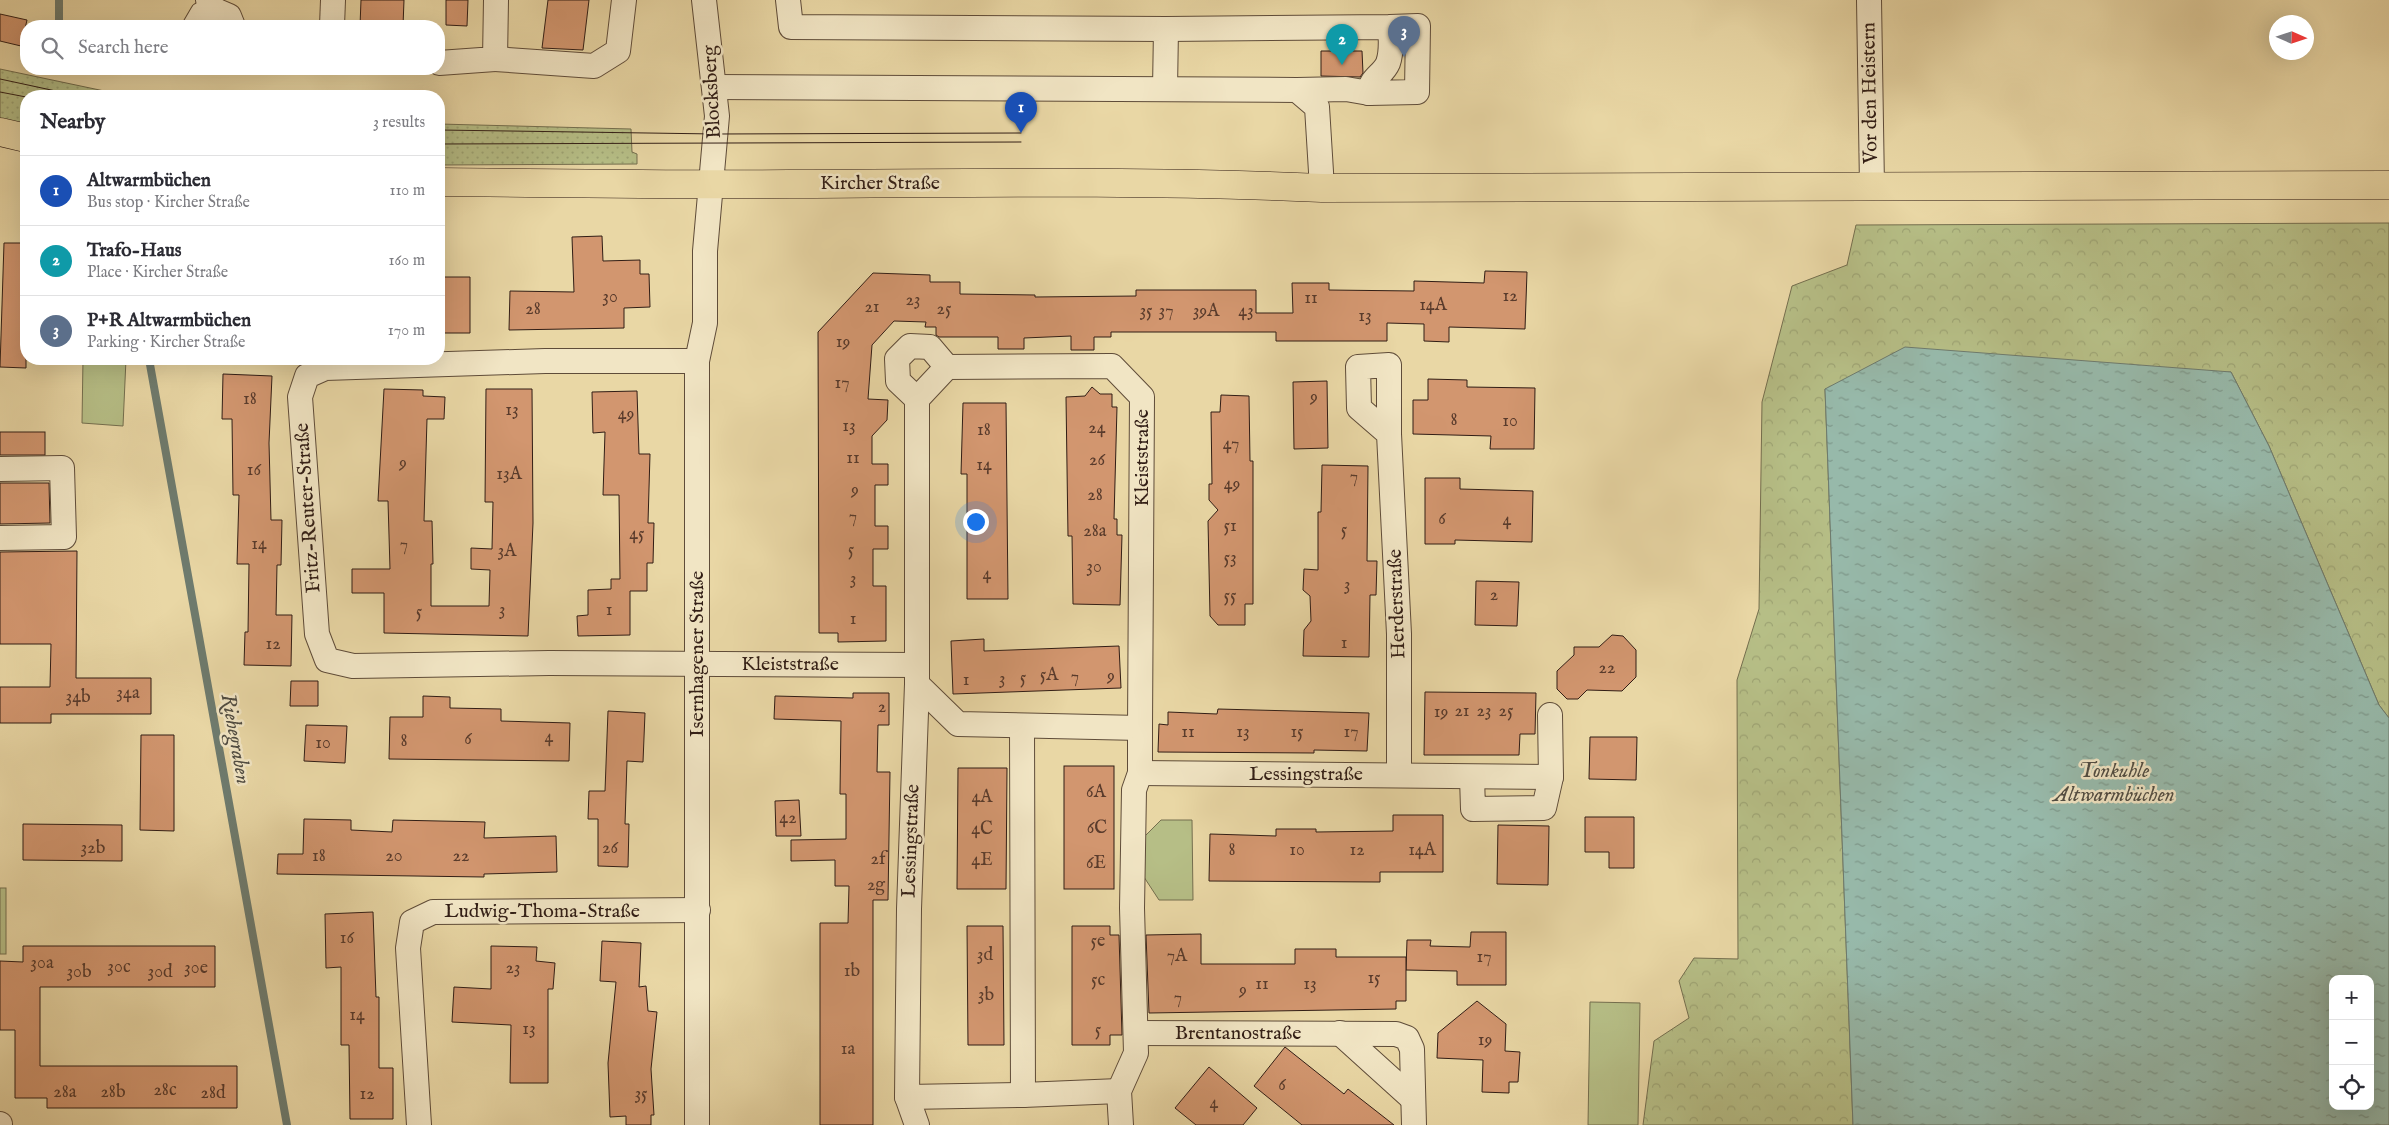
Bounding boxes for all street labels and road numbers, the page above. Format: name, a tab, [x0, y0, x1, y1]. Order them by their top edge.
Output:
street label: Vor den Heistern	[1856, 22, 1884, 165]
street label: Blocksberg	[697, 43, 727, 139]
street label: Kircher Straße	[820, 171, 940, 196]
street label: Kleiststraße	[1130, 409, 1155, 507]
street label: Fritz-Reuter-Straße	[290, 422, 326, 594]
street label: Herderstraße	[1383, 549, 1411, 659]
street label: Isernhagener Straße	[685, 571, 710, 737]
street label: Kleiststraße	[741, 652, 839, 677]
street label: Lessingstraße	[1249, 762, 1363, 787]
street label: Lessingstraße	[897, 784, 925, 898]
street label: Ludwig-Thoma-Straße	[444, 899, 640, 924]
street label: Brentanostraße	[1175, 1021, 1301, 1046]

